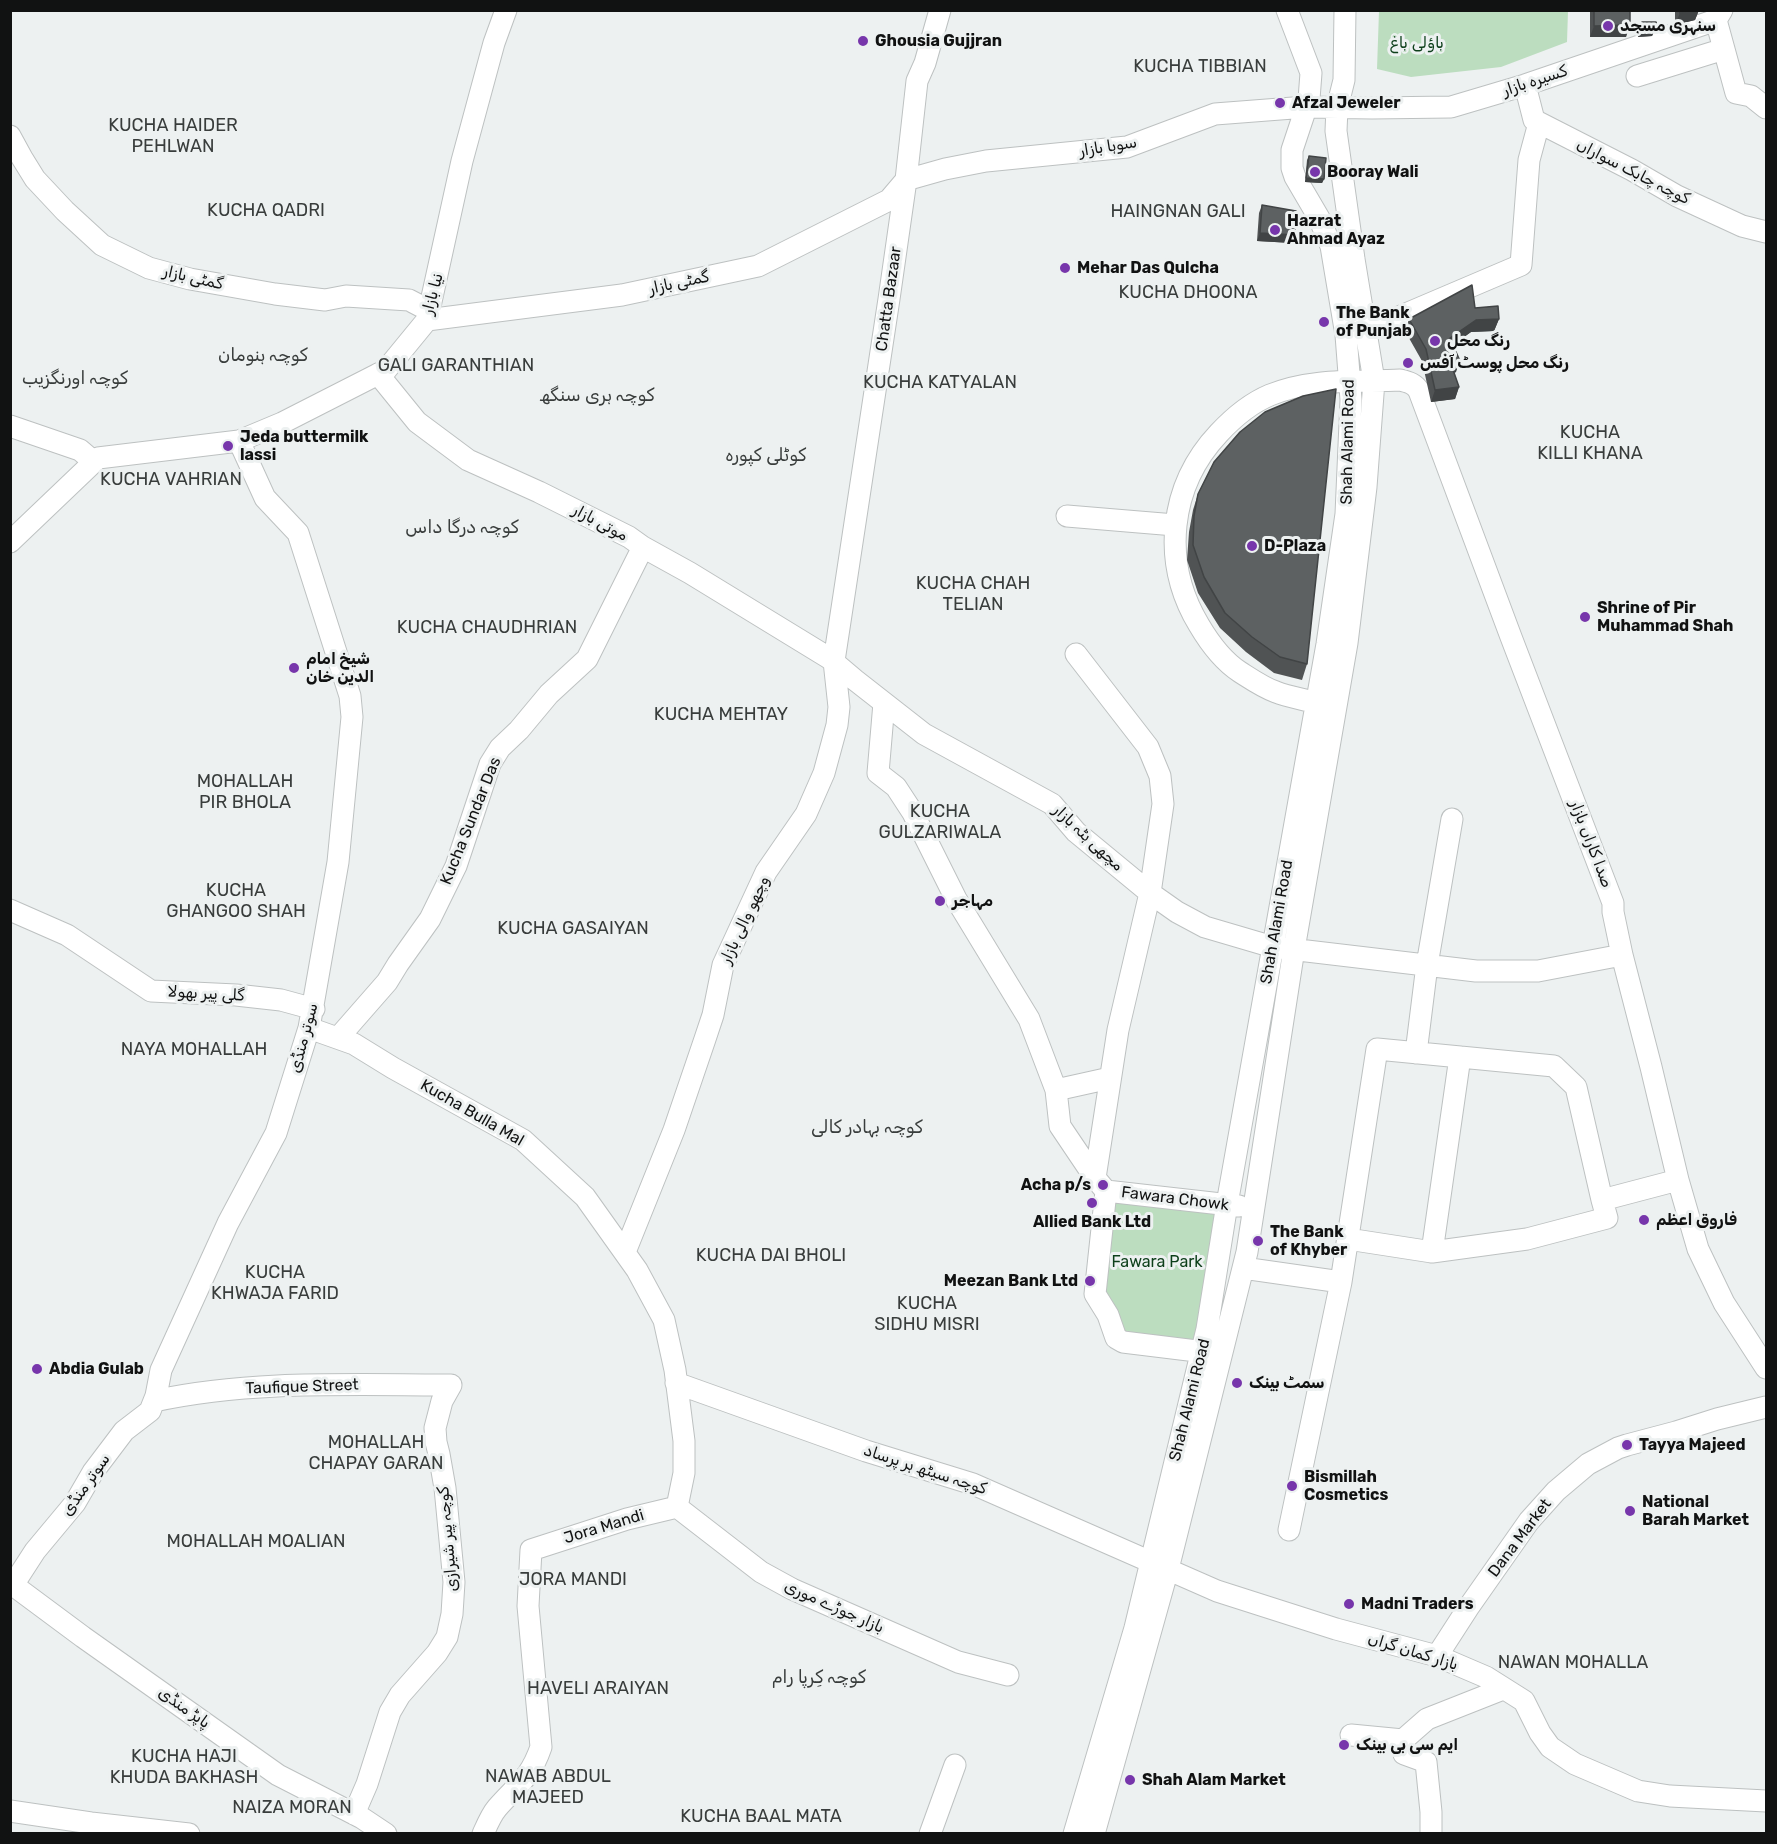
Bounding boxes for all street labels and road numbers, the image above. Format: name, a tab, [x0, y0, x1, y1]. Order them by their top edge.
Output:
street label: کسیرہ بازار	[1500, 61, 1570, 101]
street label: سوہا بازار	[1078, 133, 1138, 161]
street label: کوچہ چابک سواراں	[1573, 135, 1693, 209]
street label: Chatta Bazaar	[872, 245, 906, 353]
street label: گمٹی بازار	[161, 262, 225, 294]
street label: گمٹی بازار	[647, 267, 711, 299]
street label: نیا بازار	[418, 271, 448, 317]
street label: Shah Alami Road	[1337, 379, 1359, 505]
street label: موتی بازار	[569, 500, 631, 546]
street label: Kucha Sundar Das	[437, 754, 505, 888]
street label: صدا کاراں بازار	[1565, 797, 1617, 891]
street label: مچھی ہٹہ بازار	[1049, 801, 1127, 875]
street label: Shah Alami Road	[1257, 859, 1297, 985]
street label: وچھو والی بازار	[716, 873, 774, 967]
street label: گلی پیر بھولا	[167, 982, 245, 1006]
street label: سوتر منڈی	[285, 1001, 323, 1075]
street label: Kucha Bulla Mal	[417, 1076, 527, 1150]
street label: Fawara Chowk	[1120, 1183, 1230, 1215]
street label: Shah Alami Road	[1165, 1337, 1215, 1463]
street label: Taufique Street	[245, 1375, 359, 1399]
street label: کوچہ سیٹھ ہر پرساد	[861, 1441, 989, 1499]
street label: سوتر منڈی	[58, 1450, 114, 1520]
street label: کوچہ پیر شیرازی	[434, 1486, 462, 1592]
street label: Dana Market	[1484, 1495, 1556, 1581]
street label: Jora Mandi	[562, 1506, 646, 1548]
street label: بازار جوڑے موری	[781, 1576, 887, 1638]
street label: بازار کمان گراں	[1366, 1629, 1460, 1675]
street label: پاپڑ منڈی	[154, 1683, 214, 1733]

